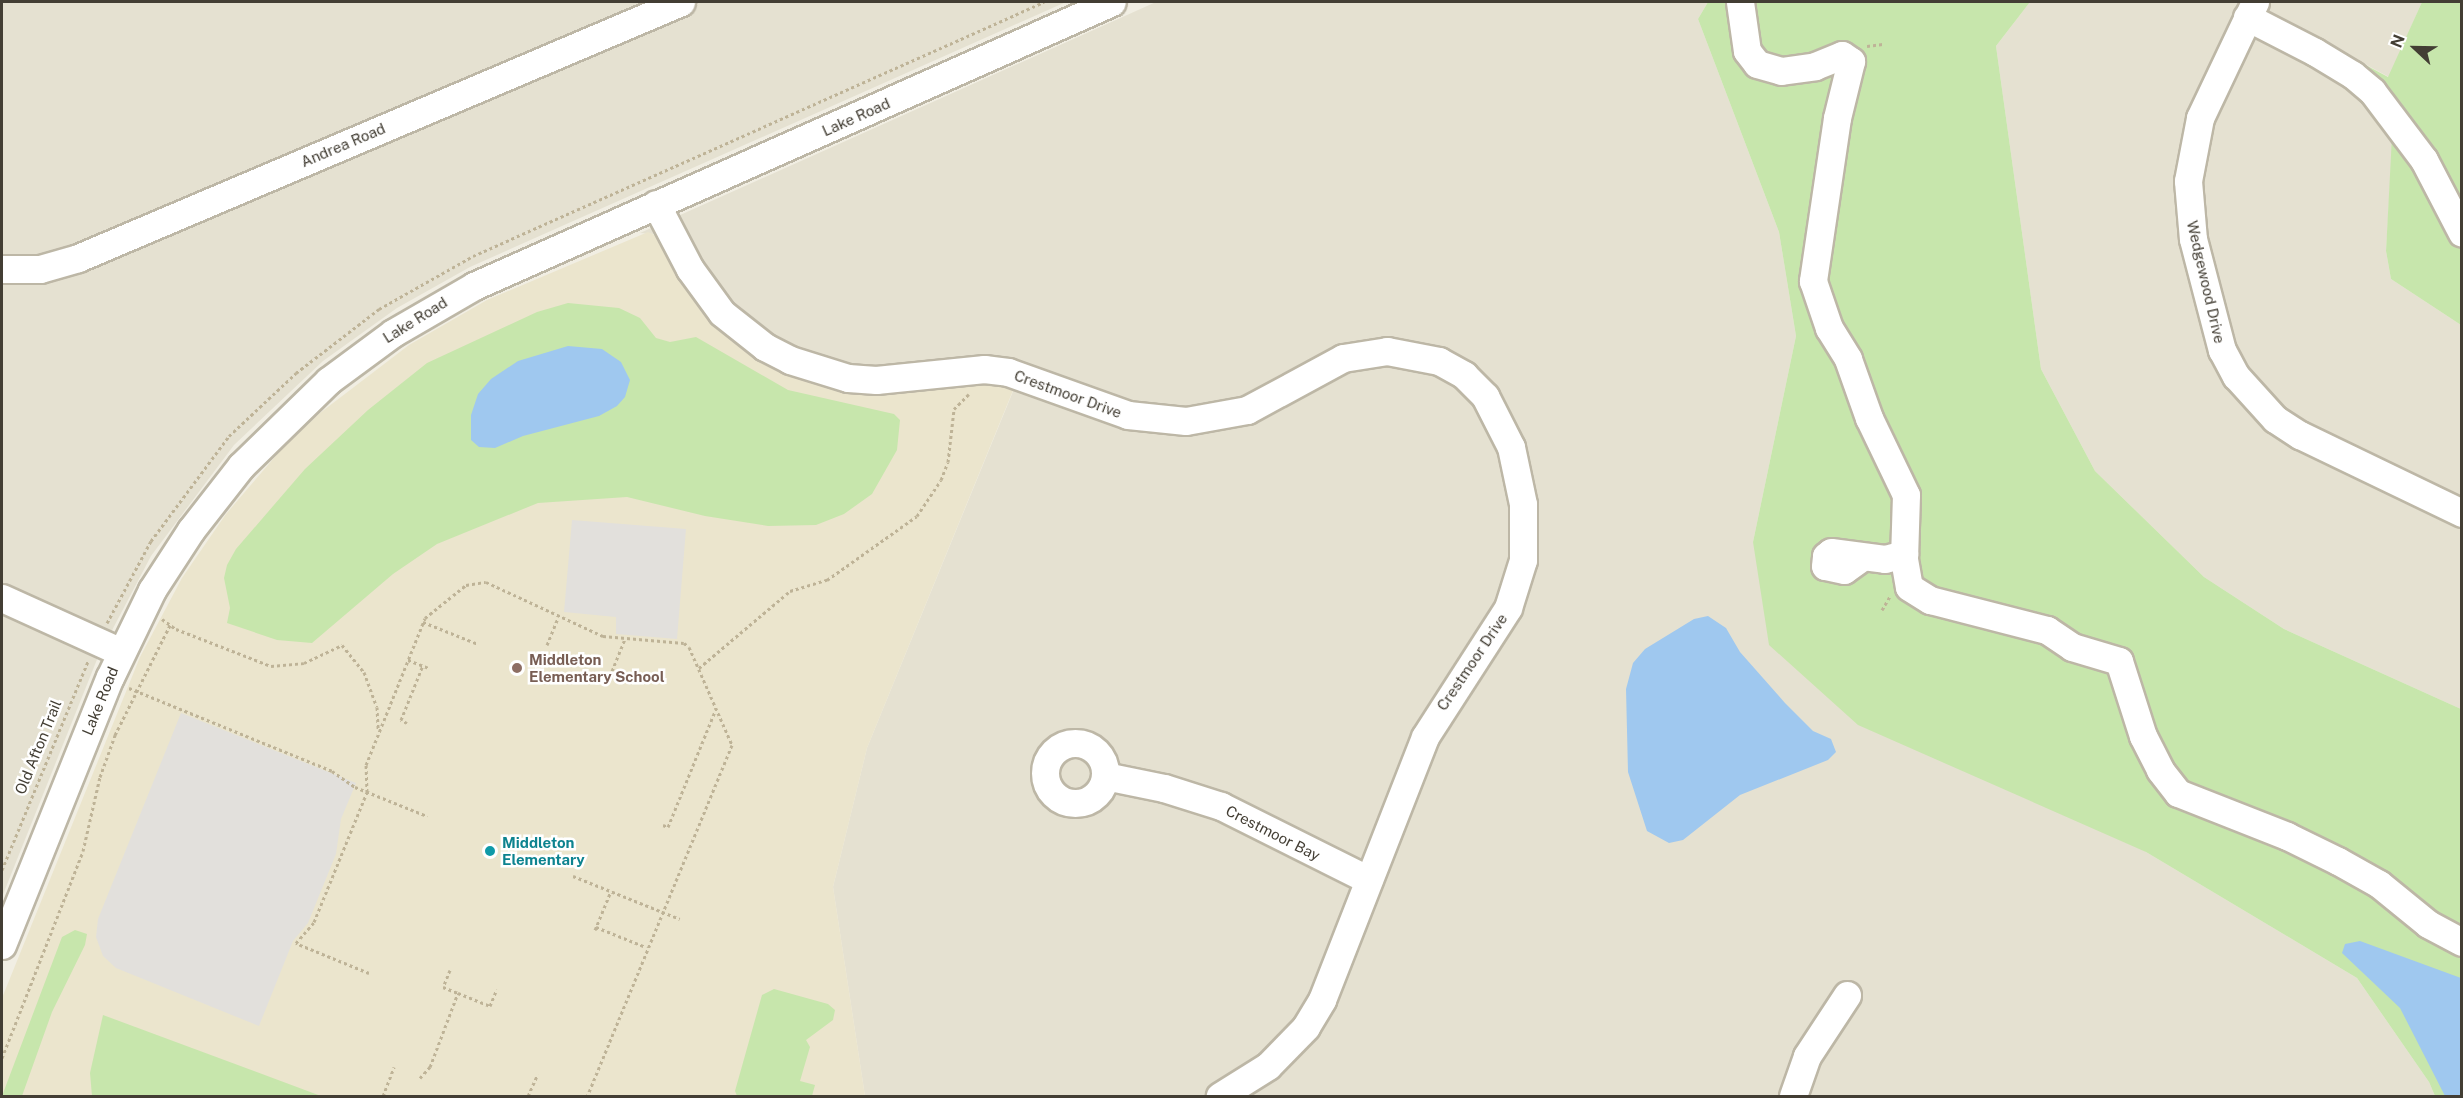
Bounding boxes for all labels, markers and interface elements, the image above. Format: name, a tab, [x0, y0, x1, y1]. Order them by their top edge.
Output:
north arrow	[2385, 18, 2445, 78]
text: N	[2387, 32, 2409, 50]
street label: Lake Road	[819, 94, 893, 140]
street label: Andrea Road	[298, 119, 388, 171]
street label: Wedgewood Drive	[2183, 219, 2229, 345]
street label: Lake Road	[380, 293, 450, 347]
street label: Crestmoor Drive	[1012, 366, 1124, 422]
street label: Crestmoor Drive	[1433, 610, 1511, 714]
place label: Middleton Elementary School	[529, 650, 665, 685]
marker: Middleton Elementary School	[510, 661, 524, 675]
street label: Lake Road	[78, 664, 122, 738]
street label: Old Afton Trail	[11, 697, 65, 797]
street label: Crestmoor Bay	[1223, 802, 1323, 864]
place label: Middleton Elementary	[502, 833, 585, 868]
marker: Middleton Elementary	[483, 844, 497, 858]

